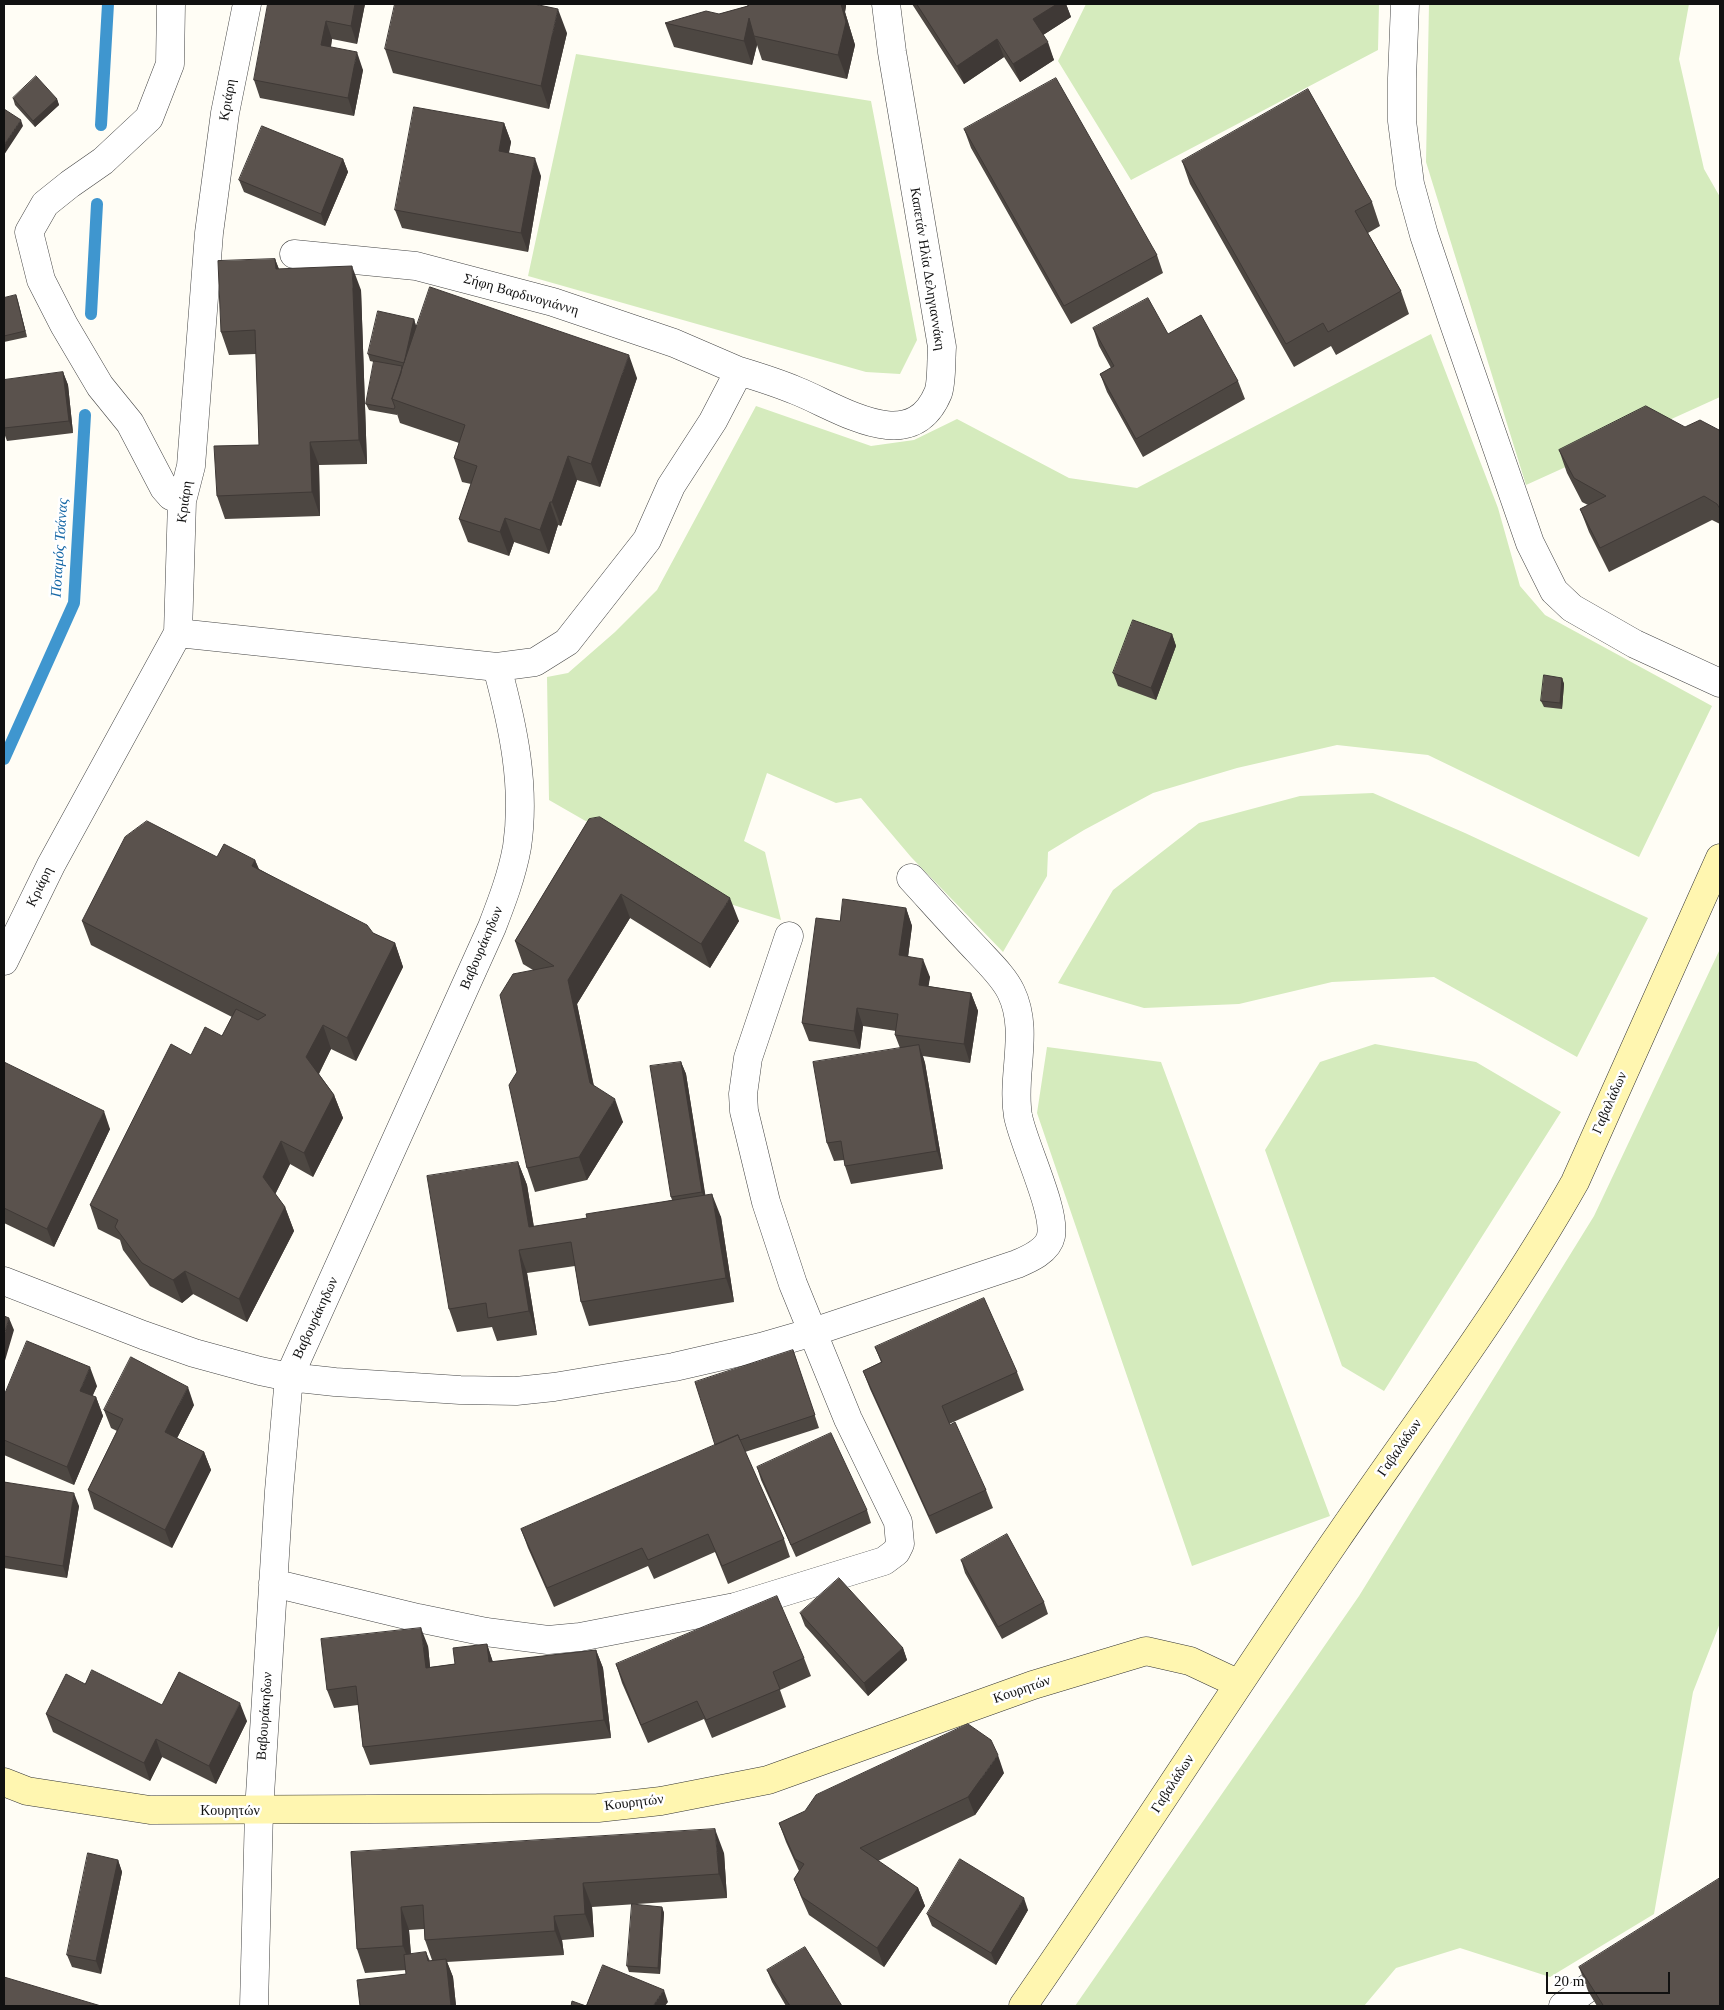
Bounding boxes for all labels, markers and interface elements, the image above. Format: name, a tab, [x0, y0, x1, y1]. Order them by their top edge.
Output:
street label: Κριάρη	[216, 78, 240, 122]
street label: Καπετάν Ηλία Δεληγιαννάκη	[906, 186, 948, 352]
street label: Σήφη Βαρδινογιάννη	[461, 271, 581, 319]
street label: Κριάρη	[174, 480, 196, 524]
water label: Ποταμός Τσάνας	[48, 498, 72, 598]
street label: Κριάρη	[23, 864, 57, 910]
street label: Βαβουράκηδων	[457, 904, 507, 992]
street label: Γαβαλάδων	[1589, 1069, 1631, 1137]
street label: Βαβουράκηδων	[290, 1274, 342, 1362]
street label: Γαβαλάδων	[1374, 1416, 1426, 1480]
street label: Βαβουράκηδων	[254, 1671, 276, 1761]
street label: Κουρητών	[991, 1672, 1053, 1708]
street label: Γαβαλάδων	[1148, 1752, 1198, 1816]
street label: Κουρητών	[603, 1791, 665, 1815]
street label: Κουρητών	[200, 1803, 260, 1819]
scale bar	[1549, 1962, 1673, 1994]
text: 20 m	[1554, 1973, 1584, 1989]

